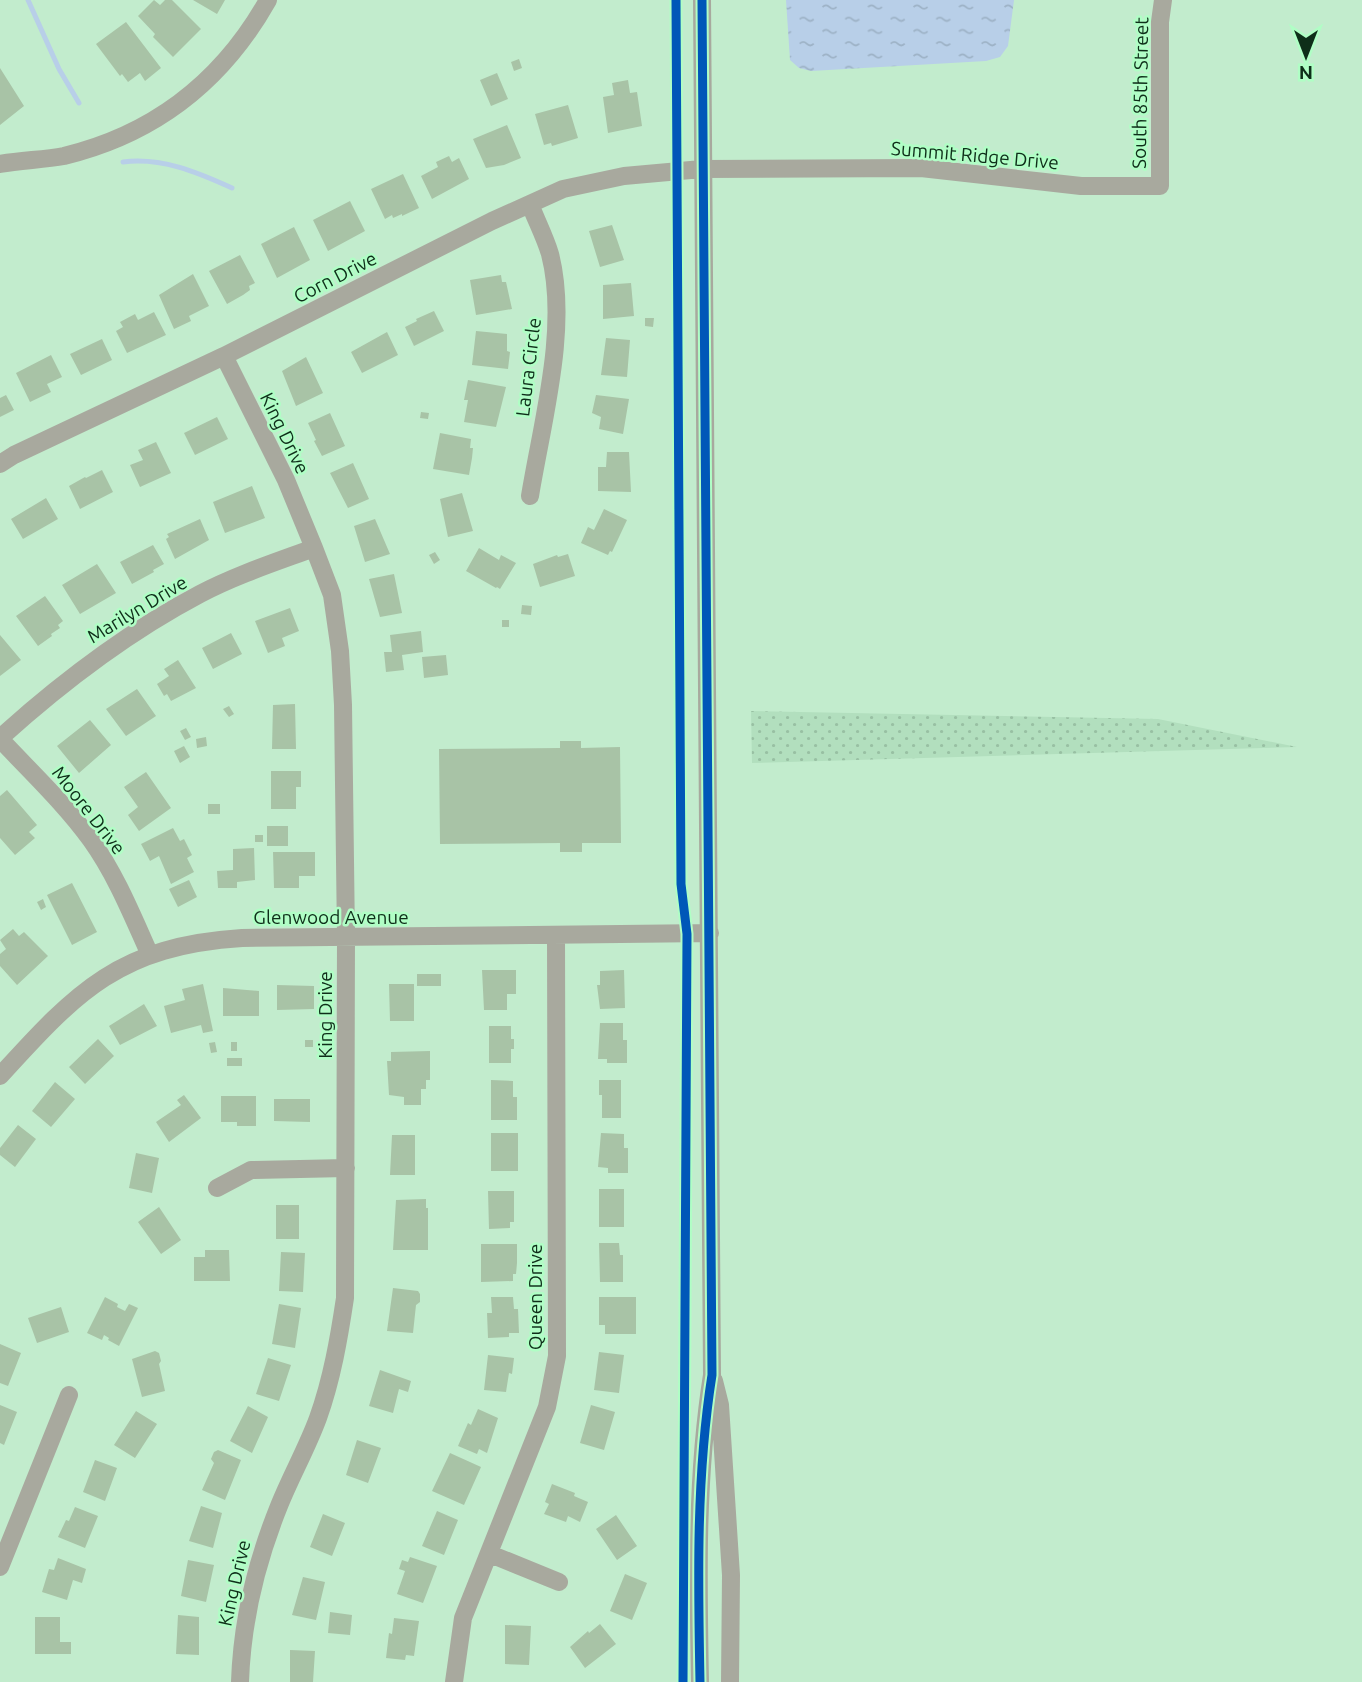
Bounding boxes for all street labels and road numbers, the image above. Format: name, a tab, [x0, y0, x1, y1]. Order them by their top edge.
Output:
street label: South 85th Street	[1128, 16, 1152, 169]
street label: Summit Ridge Drive	[890, 137, 1060, 173]
street label: Corn Drive	[290, 247, 380, 307]
street label: Laura Circle	[511, 316, 545, 418]
street label: King Drive	[256, 389, 314, 477]
street label: Marilyn Drive	[83, 571, 191, 647]
street label: Moore Drive	[48, 762, 130, 858]
street label: Glenwood Avenue	[253, 906, 409, 928]
street label: King Drive	[314, 971, 336, 1059]
street label: Queen Drive	[524, 1244, 546, 1350]
street label: King Drive	[213, 1538, 255, 1628]

